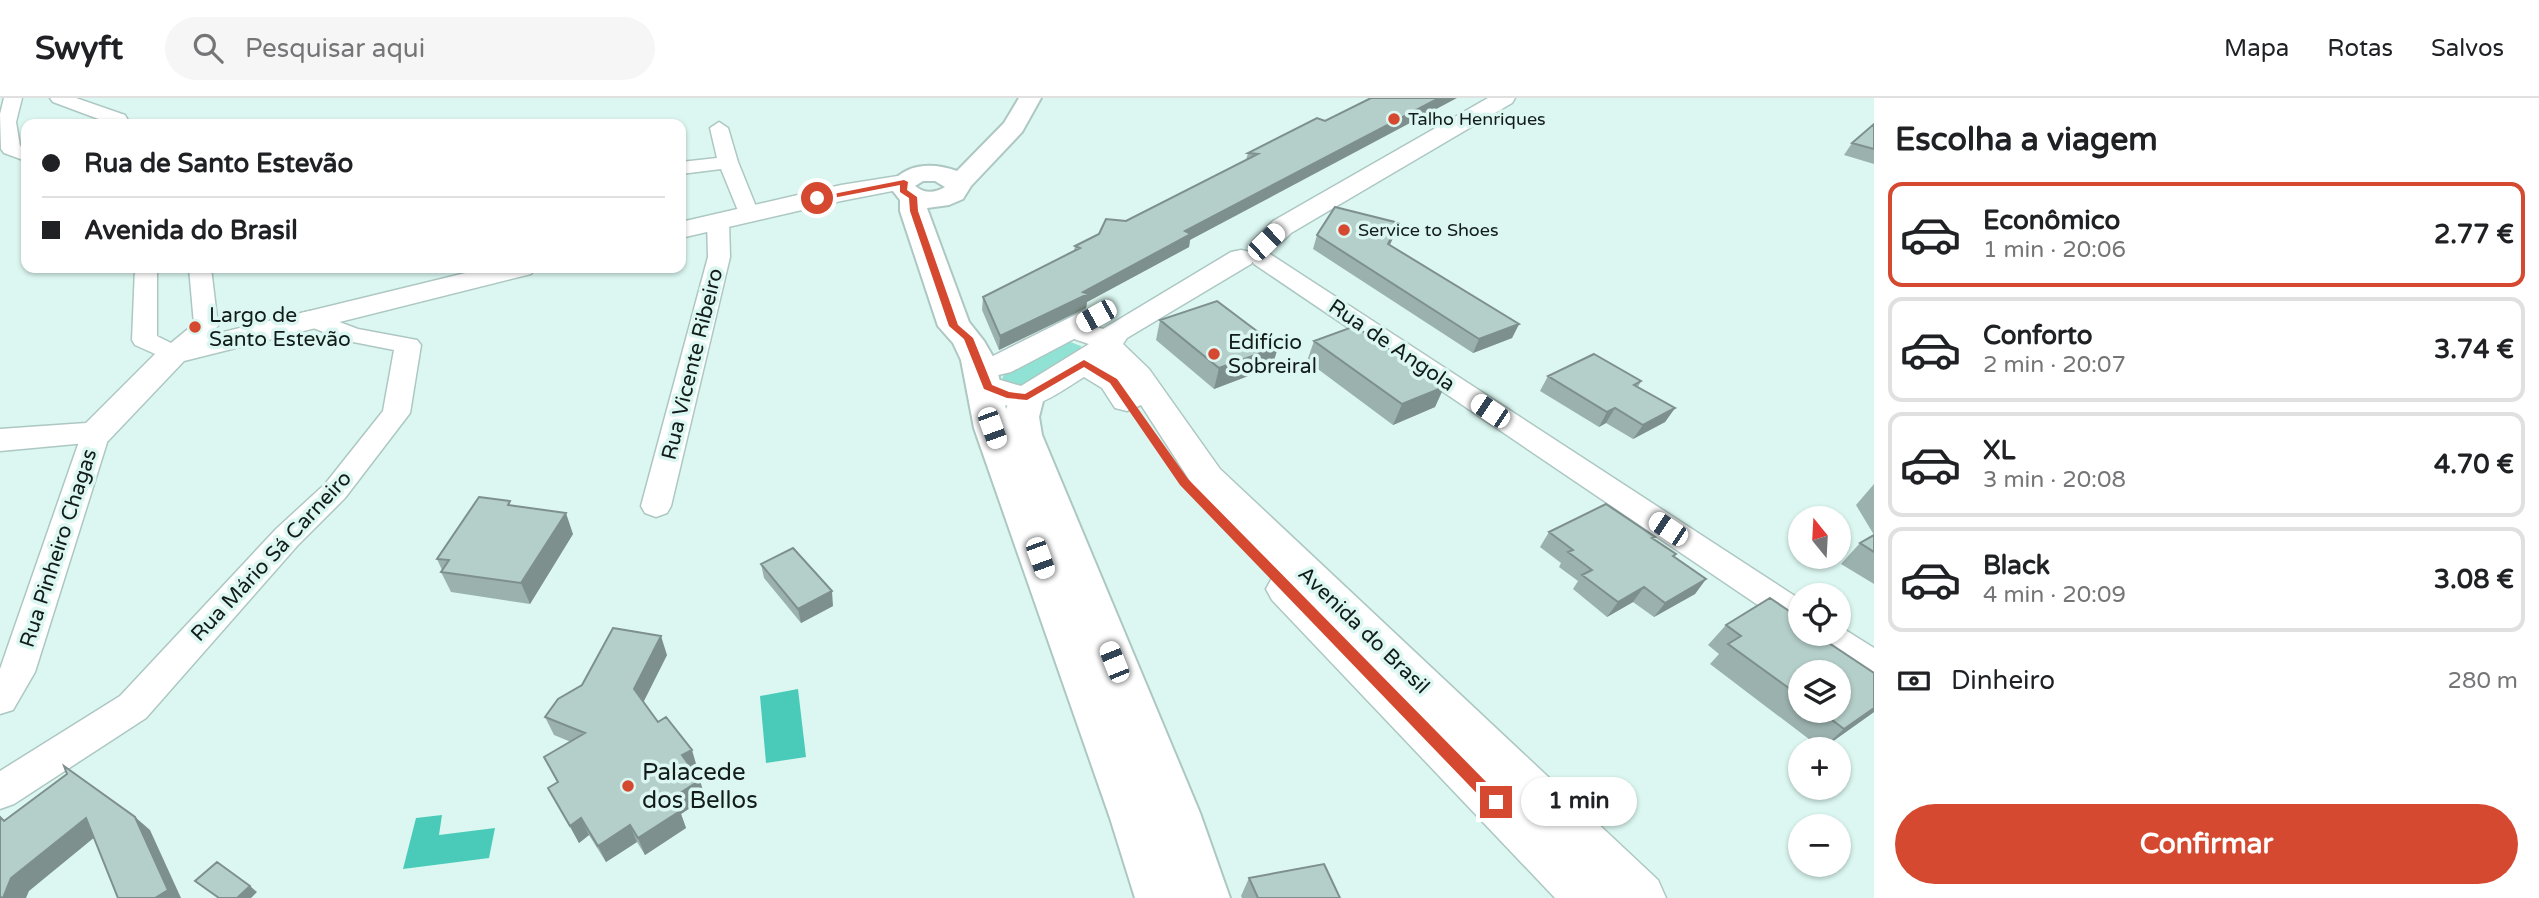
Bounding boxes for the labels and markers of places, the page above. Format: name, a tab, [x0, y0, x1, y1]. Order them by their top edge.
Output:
place label: Talho Henriques	[1408, 108, 1546, 130]
marker: Talho Henriques	[1386, 111, 1402, 127]
place label: Service to Shoes	[1358, 219, 1499, 241]
marker: Service to Shoes	[1336, 222, 1352, 238]
place label: Largo de Santo Estevão	[209, 303, 351, 352]
marker: Largo de Santo Estevão	[187, 319, 203, 335]
place label: Edifício Sobreiral	[1228, 330, 1317, 379]
marker: Edifício Sobreiral	[1206, 346, 1222, 362]
place label: Palacede dos Bellos	[642, 758, 758, 815]
marker: Palacede dos Bellos	[620, 778, 636, 794]

